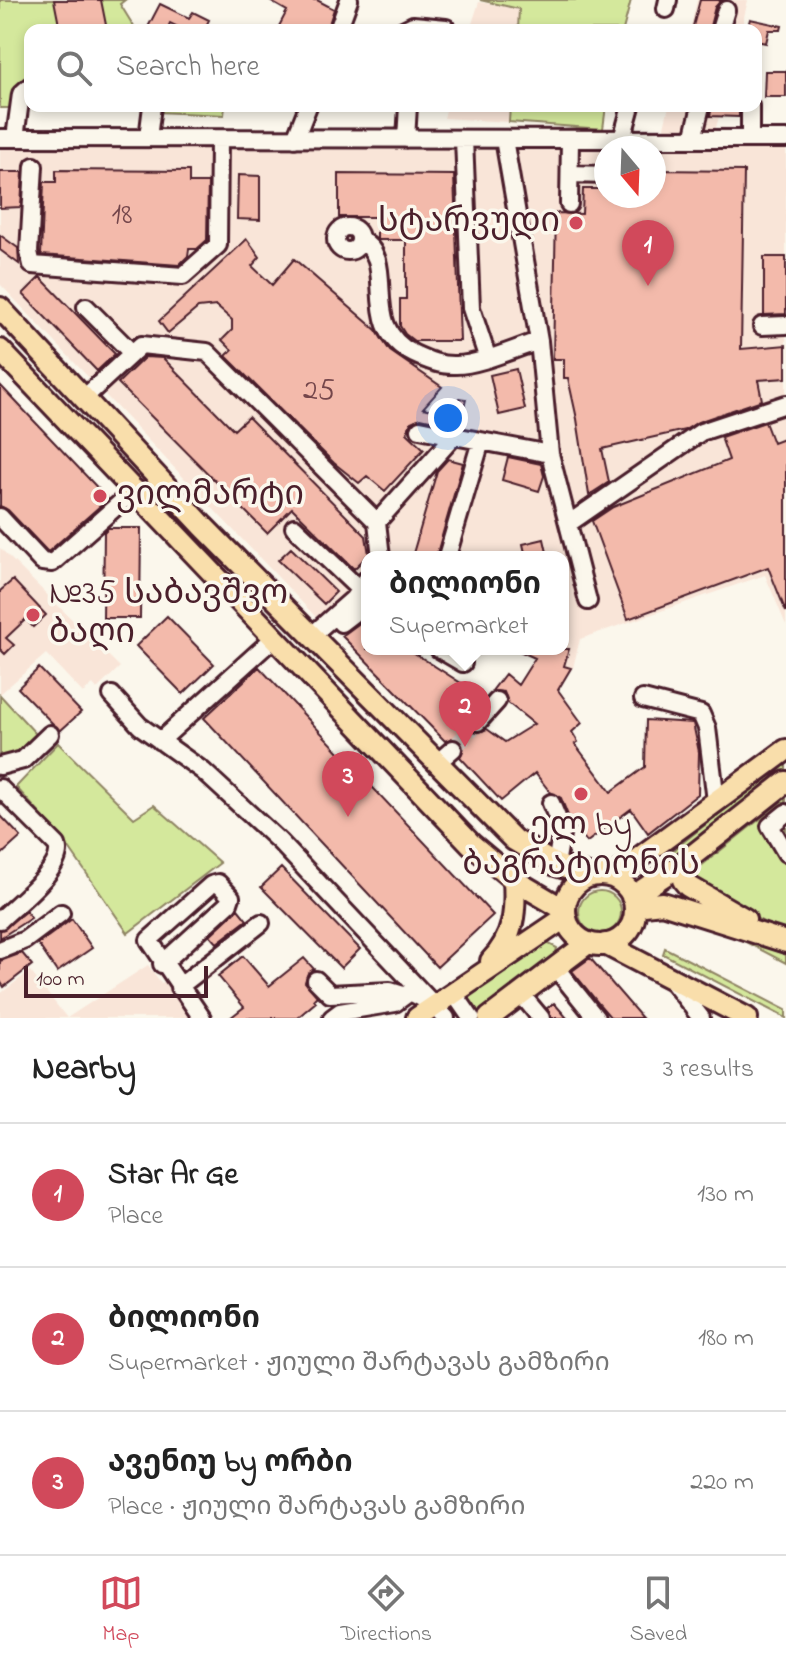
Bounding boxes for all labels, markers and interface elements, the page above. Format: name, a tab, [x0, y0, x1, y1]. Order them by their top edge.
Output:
search box	[24, 24, 762, 112]
icon: search	[52, 46, 96, 90]
text: Search here	[116, 46, 260, 90]
north arrow	[594, 136, 666, 208]
house number: 18	[112, 194, 132, 238]
place label: სტარვუდი	[378, 198, 560, 248]
marker: სტარვუდი	[567, 214, 585, 232]
pin: 1	[622, 220, 674, 286]
house number: 25	[303, 370, 335, 414]
your location	[428, 398, 468, 438]
place label: ვილმარტი	[116, 471, 304, 521]
marker: ვილმარტი	[91, 487, 109, 505]
popup	[361, 551, 569, 655]
text: ბილიონი	[389, 564, 541, 608]
place label: №35 საბავშვო ბაღი	[49, 570, 288, 659]
marker: №35 საბავშვო ბაღი	[24, 606, 42, 624]
text: Supermarket	[389, 608, 528, 646]
pin: 2	[439, 681, 491, 747]
pin: 3	[322, 751, 374, 817]
marker: ელ by ბაგრატიონის	[572, 785, 590, 803]
place label: ელ by ბაგრატიონის	[462, 802, 700, 891]
scale bar	[24, 962, 208, 998]
text: 100 m	[36, 964, 85, 996]
text: Nearby	[32, 1045, 136, 1095]
text: 3 results	[663, 1051, 754, 1089]
text: Star Ar Ge	[108, 1154, 238, 1198]
text: 1	[54, 1176, 62, 1214]
text: 130 m	[697, 1176, 754, 1214]
text: Place	[108, 1198, 163, 1236]
text: ბილიონი	[108, 1298, 260, 1342]
text: 2	[52, 1320, 64, 1358]
text: 180 m	[698, 1320, 754, 1358]
text: Supermarket · ჟიული შარტავას გამზირი	[108, 1345, 610, 1383]
text: ავენიუ by ორბი	[108, 1442, 353, 1486]
text: 3	[53, 1464, 63, 1502]
text: 220 m	[690, 1464, 754, 1502]
text: Place · ჟიული შარტავას გამზირი	[108, 1489, 525, 1527]
tab: Map	[99, 1571, 143, 1651]
tab: Directions	[341, 1571, 432, 1651]
tab: Saved	[630, 1571, 687, 1651]

